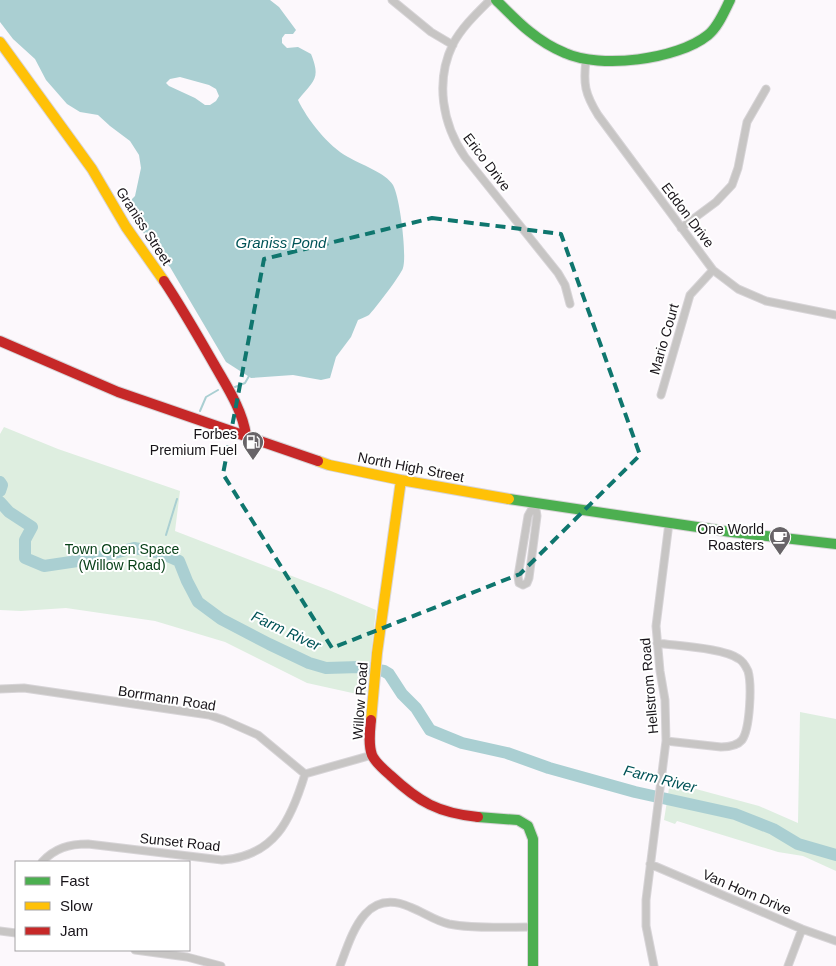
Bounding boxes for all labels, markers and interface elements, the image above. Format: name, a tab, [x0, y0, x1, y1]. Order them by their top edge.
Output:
street label: Erico Drive	[460, 130, 514, 194]
street label: Eddon Drive	[658, 179, 718, 251]
street label: Graniss Street	[113, 184, 175, 268]
water label: Graniss Pond	[236, 234, 327, 251]
street label: Mario Court	[646, 302, 682, 376]
place label: Forbes Premium Fuel	[150, 426, 237, 458]
fuel station icon: Forbes Premium Fuel	[241, 430, 265, 461]
street label: North High Street	[356, 449, 466, 485]
place label: One World Roasters	[697, 521, 764, 553]
cafe icon: One World Roasters	[768, 525, 792, 556]
park label: Town Open Space (Willow Road)	[65, 541, 179, 573]
water label: Farm River	[249, 607, 324, 654]
street label: Hellstrom Road	[637, 637, 661, 735]
street label: Willow Road	[349, 662, 371, 740]
street label: Borrmann Road	[117, 682, 217, 714]
water label: Farm River	[622, 761, 699, 796]
street label: Sunset Road	[139, 830, 221, 854]
legend	[15, 861, 190, 951]
street label: Van Horn Drive	[700, 866, 794, 918]
text: Fast	[60, 872, 90, 889]
text: Slow	[60, 897, 93, 914]
text: Jam	[60, 922, 88, 939]

